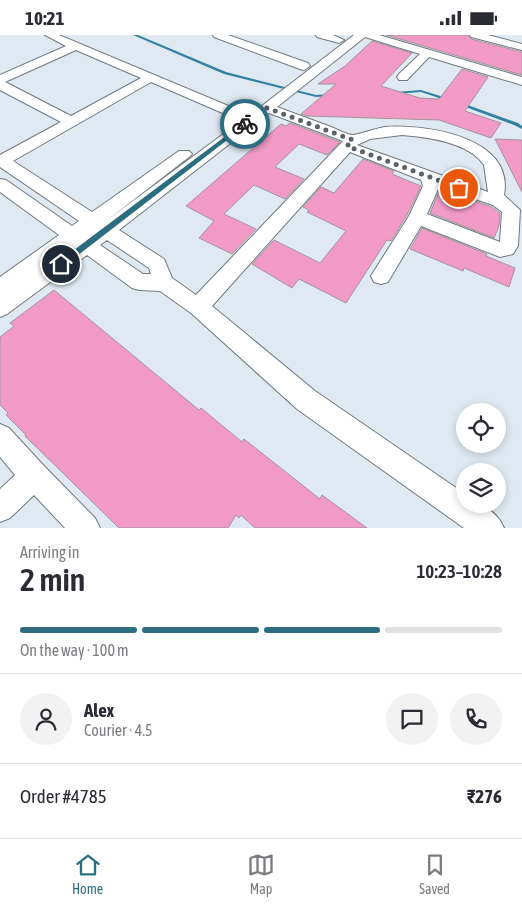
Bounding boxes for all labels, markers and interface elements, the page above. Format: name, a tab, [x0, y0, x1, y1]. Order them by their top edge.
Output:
text: 10:21	[25, 7, 64, 29]
courier	[220, 99, 270, 149]
icon: bike	[231, 110, 259, 138]
pin	[438, 167, 480, 209]
icon: bag	[445, 174, 473, 202]
pin	[40, 243, 82, 285]
icon: home	[47, 250, 75, 278]
map controls	[456, 403, 506, 513]
button: locate	[456, 403, 506, 453]
button: layers	[456, 463, 506, 513]
text: Arriving in	[20, 543, 80, 561]
text: 10:23–10:28	[416, 560, 502, 582]
text: 2 min	[20, 561, 85, 598]
text: On the way · 100 m	[20, 641, 129, 659]
button: person	[20, 693, 72, 745]
button: chat	[386, 693, 438, 745]
button: phone	[450, 693, 502, 745]
text: Alex	[84, 699, 114, 721]
text: Courier · 4.5	[84, 721, 153, 739]
text: Order #4785	[20, 785, 107, 807]
text: ₹276	[467, 785, 502, 807]
tab: Home	[72, 851, 103, 897]
tab: Map	[247, 851, 275, 897]
tab: Saved	[419, 851, 450, 897]

